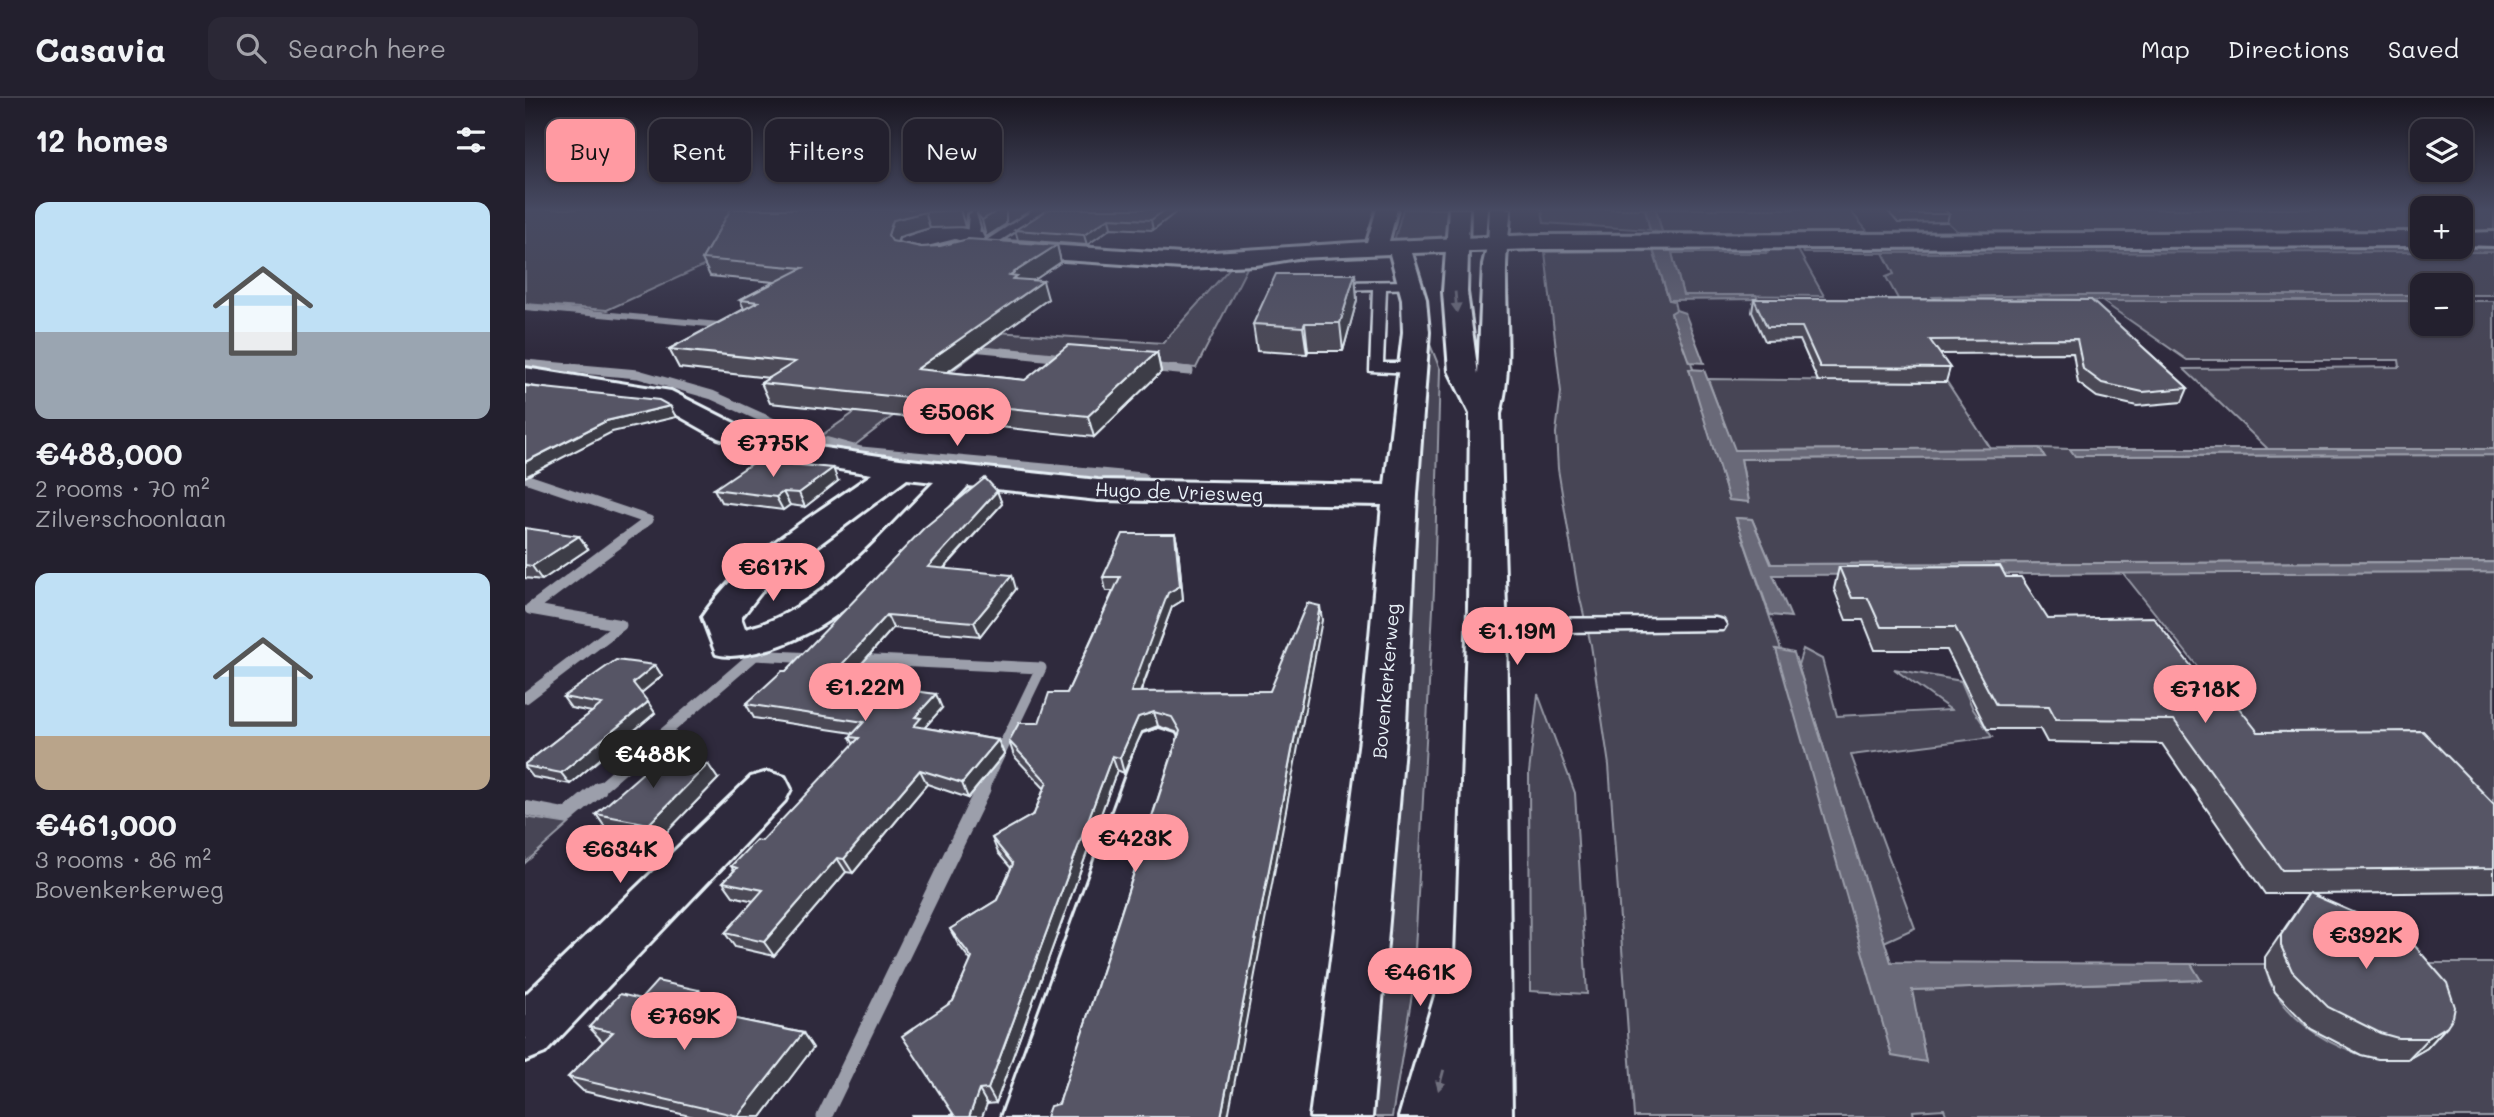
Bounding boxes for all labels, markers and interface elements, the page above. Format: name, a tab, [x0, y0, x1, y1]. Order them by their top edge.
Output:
search box	[208, 17, 698, 80]
text: Casavia	[35, 27, 166, 70]
icon: search	[232, 29, 270, 67]
text: Search here	[288, 31, 446, 65]
text: Map	[2141, 33, 2190, 64]
text: Directions	[2228, 33, 2350, 64]
text: Saved	[2388, 33, 2459, 64]
chip: Buy	[546, 119, 635, 182]
chip: Rent	[649, 119, 751, 182]
chip: Filters	[765, 119, 889, 182]
chip: New	[903, 119, 1002, 182]
map controls	[2410, 119, 2473, 336]
button: layers	[2410, 119, 2473, 182]
text: 12 homes	[35, 120, 168, 160]
icon: filters	[452, 121, 490, 159]
button: +	[2410, 196, 2473, 259]
icon: home	[200, 248, 326, 374]
button: −	[2410, 273, 2473, 336]
one-way arrow	[1451, 291, 1462, 313]
pin: €506K	[908, 388, 1006, 448]
text: €506K	[919, 396, 995, 426]
pin: €775K	[724, 420, 822, 479]
text: €775K	[737, 427, 809, 457]
text: €488,000	[35, 433, 183, 473]
text: 2 rooms · 70 m²	[35, 473, 210, 503]
street label: Hugo de Vriesweg	[1094, 476, 1264, 507]
text: Zilverschoonlaan	[35, 503, 226, 533]
pin: €617K	[724, 544, 822, 603]
text: €617K	[738, 551, 808, 581]
street label: Bovenkerkerweg	[1366, 602, 1405, 760]
pin: €1.19M	[1460, 608, 1574, 667]
text: €1.19M	[1478, 615, 1556, 645]
icon: home	[200, 619, 326, 745]
pin: €1.22M	[808, 664, 922, 723]
pin: €718K	[2156, 666, 2254, 725]
text: €1.22M	[825, 671, 905, 701]
text: €718K	[2169, 673, 2241, 703]
pin: €488K	[604, 730, 702, 790]
text: €488K	[615, 738, 691, 768]
text: €461,000	[35, 804, 177, 844]
pin: €423K	[1086, 814, 1184, 874]
text: €423K	[1097, 822, 1173, 852]
pin: €634K	[571, 826, 669, 885]
text: €634K	[582, 833, 658, 863]
text: 3 rooms · 86 m²	[35, 844, 211, 874]
text: Bovenkerkerweg	[35, 874, 224, 904]
pin: €392K	[2317, 912, 2415, 971]
text: €392K	[2329, 919, 2403, 949]
pin: €461K	[1371, 948, 1469, 1008]
text: €461K	[1384, 956, 1456, 986]
pin: €769K	[635, 992, 733, 1052]
text: €769K	[647, 1000, 721, 1030]
one-way arrow	[1435, 1069, 1445, 1090]

